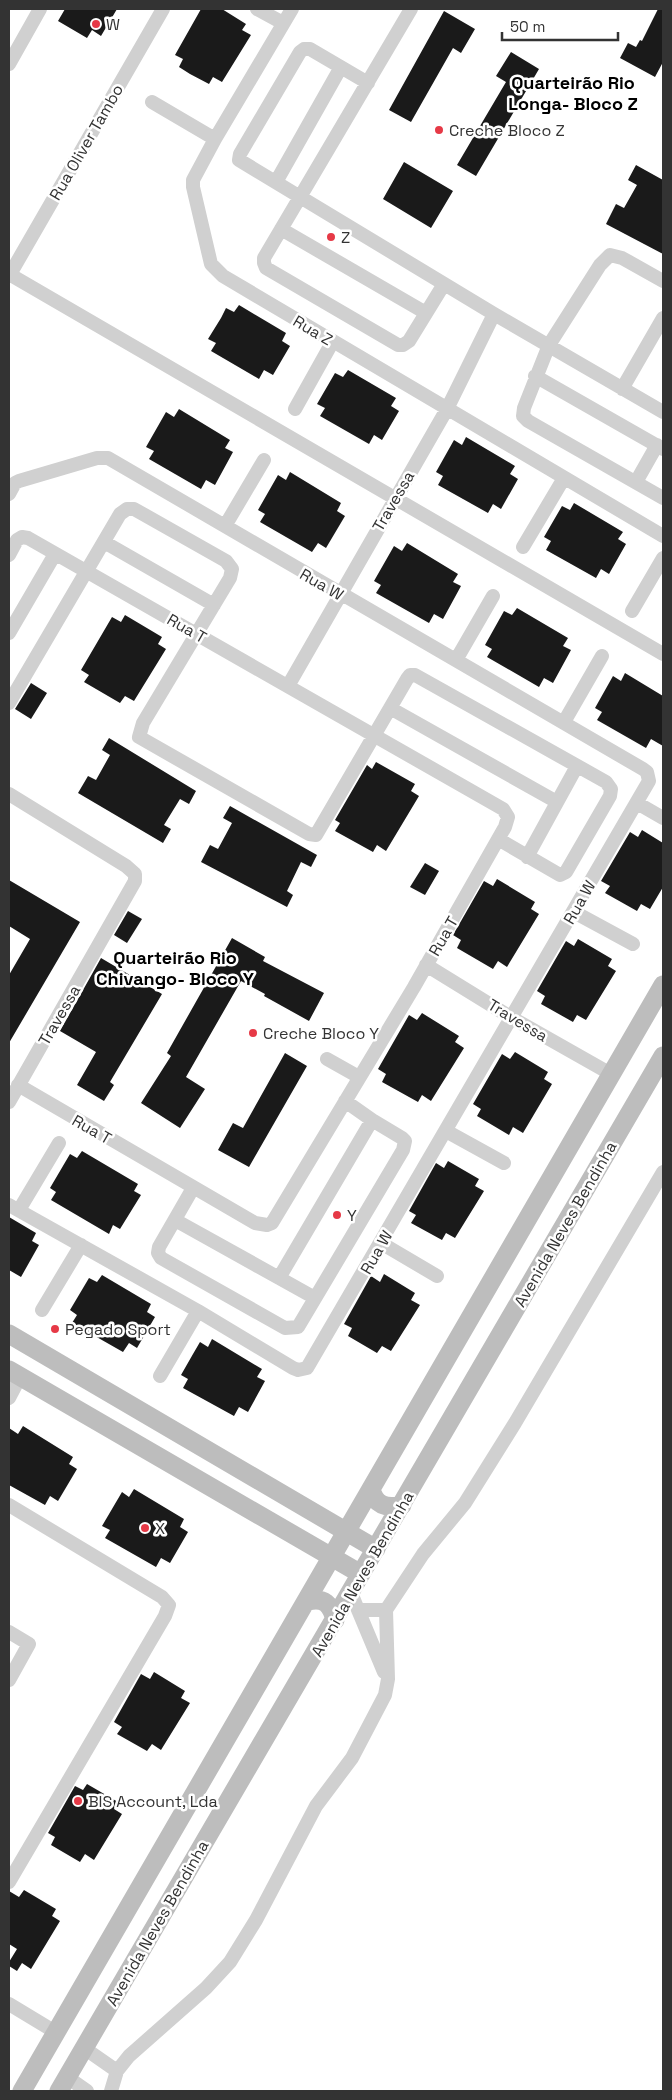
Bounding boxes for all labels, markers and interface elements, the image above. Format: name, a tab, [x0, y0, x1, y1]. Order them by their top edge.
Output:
scale bar	[502, 10, 618, 42]
place label: W	[106, 14, 120, 35]
text: 50 m	[510, 17, 545, 36]
marker: W	[90, 18, 102, 30]
district label: Quarteirão Rio Longa- Bloco Z	[508, 71, 638, 115]
street label: Rua Oliver Tambo	[45, 81, 128, 204]
place label: Creche Bloco Z	[449, 120, 565, 141]
marker: Creche Bloco Z	[433, 124, 445, 136]
place label: Z	[341, 227, 350, 248]
marker: Z	[325, 231, 337, 243]
street label: Rua Z	[289, 310, 336, 350]
street label: Travessa	[368, 467, 419, 535]
street label: Rua W	[296, 564, 347, 605]
street label: Rua T	[163, 609, 210, 648]
street label: Rua W	[559, 877, 600, 928]
street label: Rua T	[424, 913, 463, 960]
district label: Quarteirão Rio Chivango- Bloco Y	[96, 946, 255, 990]
street label: Travessa	[34, 981, 85, 1049]
street label: Travessa	[484, 994, 552, 1047]
place label: Creche Bloco Y	[263, 1023, 379, 1044]
marker: Creche Bloco Y	[247, 1027, 259, 1039]
street label: Rua T	[68, 1110, 115, 1149]
street label: Avenida Neves Bendinha	[509, 1138, 621, 1311]
place label: Y	[347, 1205, 357, 1226]
marker: Y	[331, 1209, 343, 1221]
street label: Rua W	[356, 1227, 397, 1278]
place label: Pegado Sport	[65, 1319, 171, 1340]
marker: Pegado Sport	[49, 1323, 61, 1335]
street label: Avenida Neves Bendinha	[306, 1488, 418, 1661]
place label: X	[155, 1518, 165, 1539]
marker: X	[139, 1522, 151, 1534]
place label: BIS Account, Lda	[88, 1791, 218, 1812]
marker: BIS Account, Lda	[72, 1795, 84, 1807]
street label: Avenida Neves Bendinha	[101, 1837, 213, 2010]

